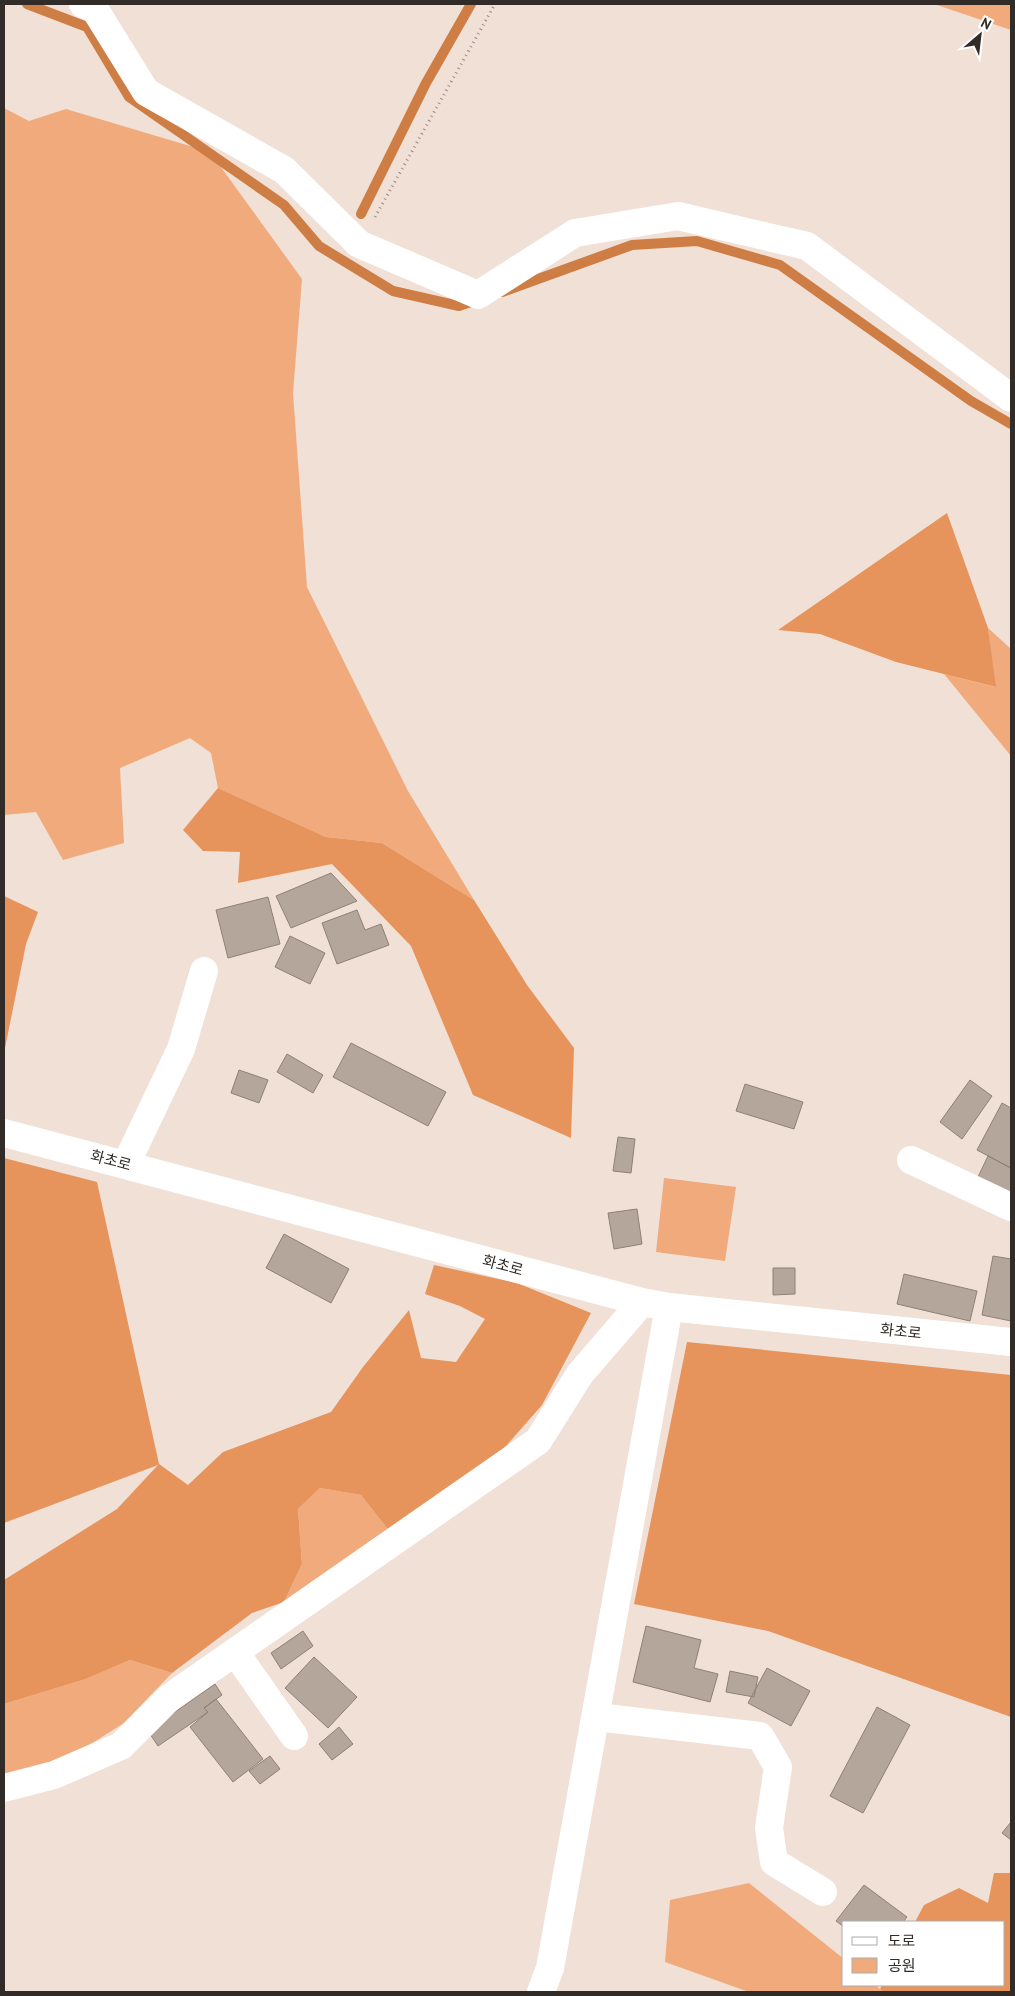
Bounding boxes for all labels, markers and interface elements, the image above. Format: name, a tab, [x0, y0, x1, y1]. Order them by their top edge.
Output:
north arrow	[955, 10, 1005, 60]
text: N	[978, 13, 994, 34]
street label: 화초로	[89, 1145, 133, 1175]
street label: 화초로	[481, 1250, 525, 1280]
street label: 화초로	[879, 1319, 923, 1343]
legend	[842, 1921, 1005, 1986]
text: 도로	[888, 1931, 916, 1950]
text: 공원	[888, 1956, 916, 1975]

